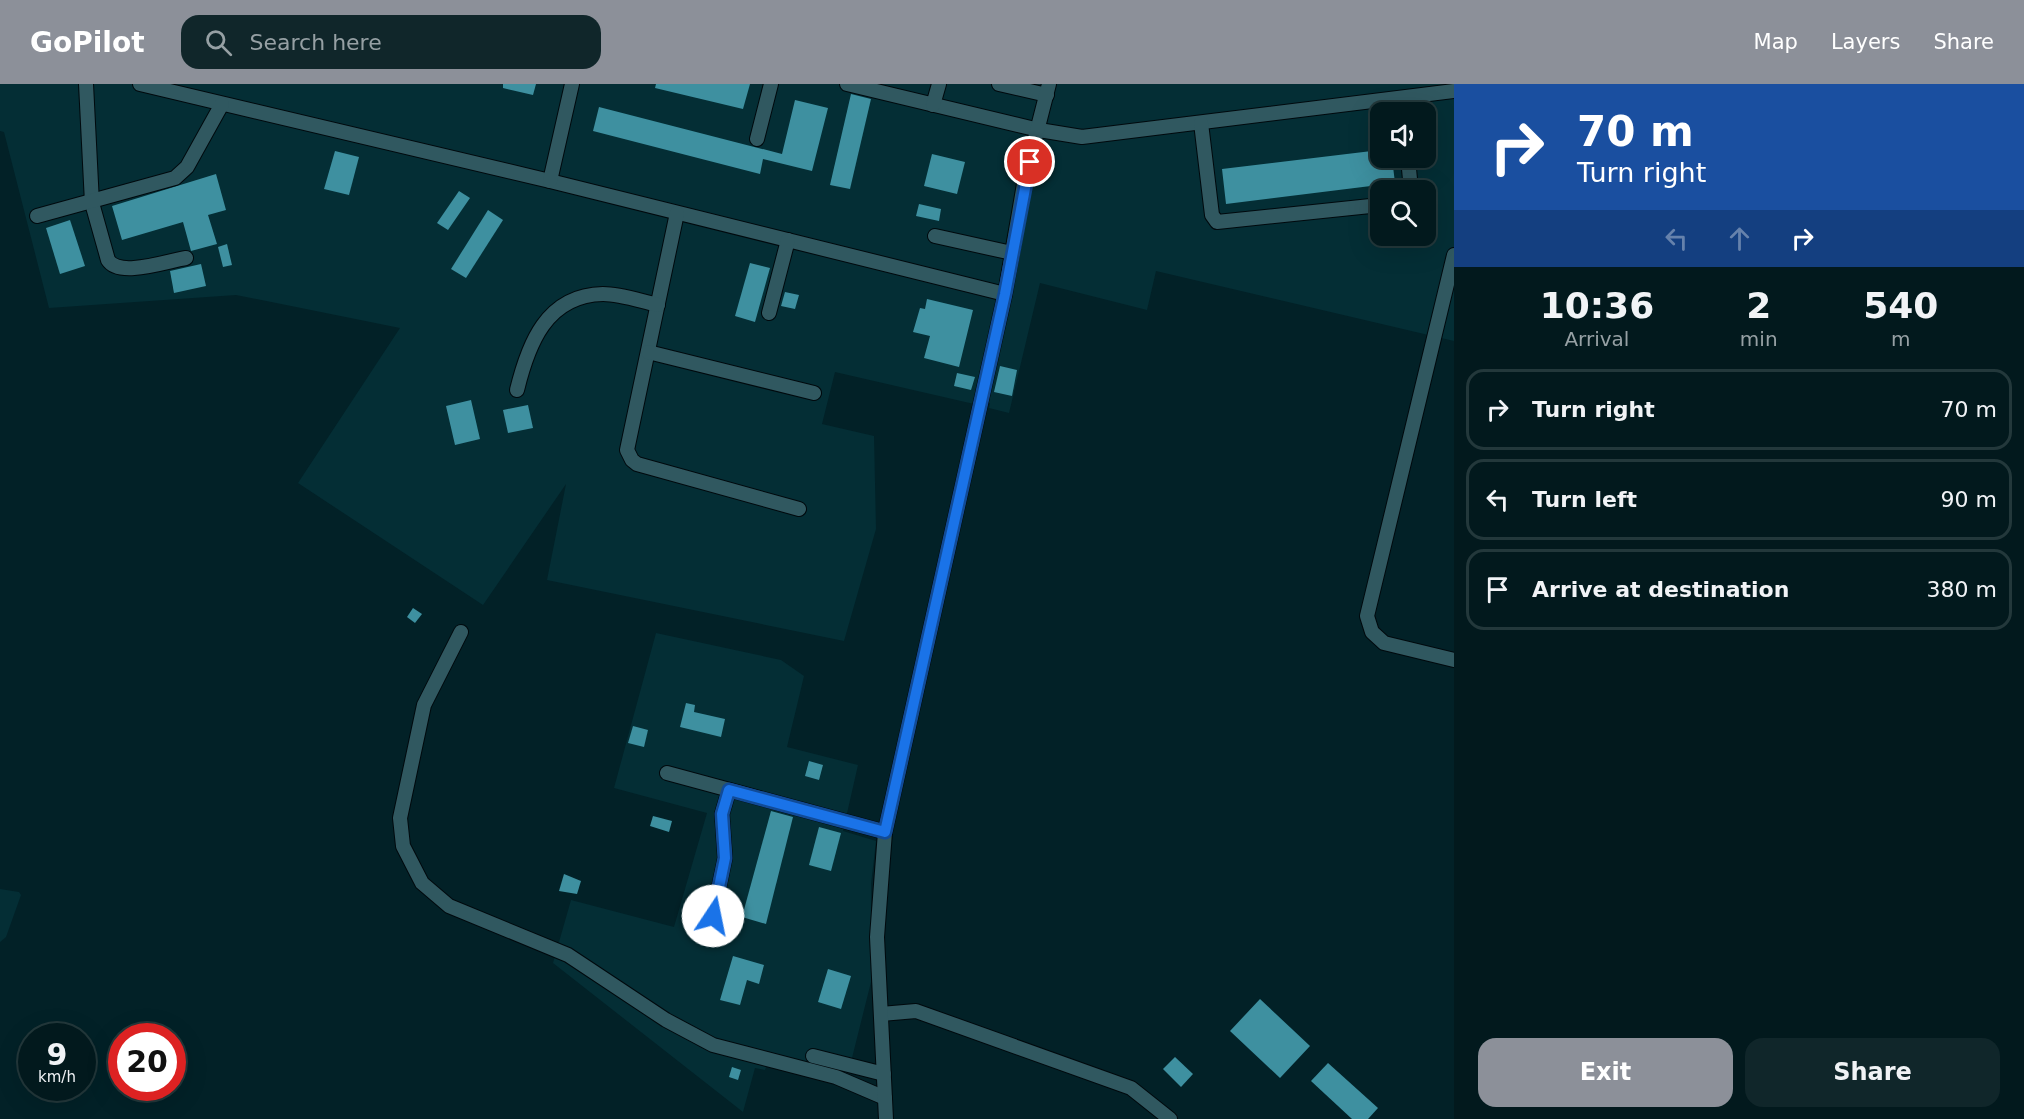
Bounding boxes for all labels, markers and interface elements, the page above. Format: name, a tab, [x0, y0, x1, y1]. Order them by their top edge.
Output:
search box	[181, 15, 601, 69]
text: GoPilot	[30, 26, 145, 59]
icon: search	[202, 26, 235, 59]
text: Search here	[250, 30, 382, 55]
text: Map	[1754, 30, 1798, 54]
text: Layers	[1831, 30, 1900, 54]
text: Share	[1933, 30, 1994, 54]
map controls	[1370, 102, 1436, 246]
button: sound	[1370, 102, 1436, 168]
text: 70 m	[1577, 107, 1694, 156]
icon: right	[1478, 108, 1556, 186]
pin	[1004, 136, 1055, 187]
icon: arrive	[1013, 145, 1046, 178]
text: Turn right	[1577, 157, 1706, 188]
button: search	[1370, 180, 1436, 246]
icon: left	[1660, 222, 1693, 255]
icon: ahead	[1723, 222, 1756, 255]
icon: right	[1786, 222, 1819, 255]
text: 10:36	[1540, 285, 1654, 326]
text: 2	[1746, 285, 1771, 326]
text: 540	[1863, 285, 1938, 326]
text: Arrival	[1564, 327, 1629, 351]
text: min	[1740, 327, 1778, 351]
text: m	[1891, 327, 1911, 351]
icon: right	[1481, 393, 1514, 426]
text: Turn right	[1532, 397, 1655, 422]
text: 70 m	[1941, 397, 1997, 422]
icon: left	[1481, 483, 1514, 516]
text: Turn left	[1532, 487, 1637, 512]
text: 90 m	[1941, 487, 1997, 512]
icon: arrive	[1481, 573, 1514, 606]
text: Arrive at destination	[1532, 577, 1789, 602]
text: 380 m	[1927, 577, 1997, 602]
position arrow	[681, 884, 745, 948]
speed limit sign: 20	[108, 1023, 186, 1101]
text: 9	[47, 1037, 67, 1072]
button: Exit	[1478, 1038, 1733, 1107]
button: Share	[1745, 1038, 2000, 1107]
text: km/h	[38, 1068, 76, 1086]

